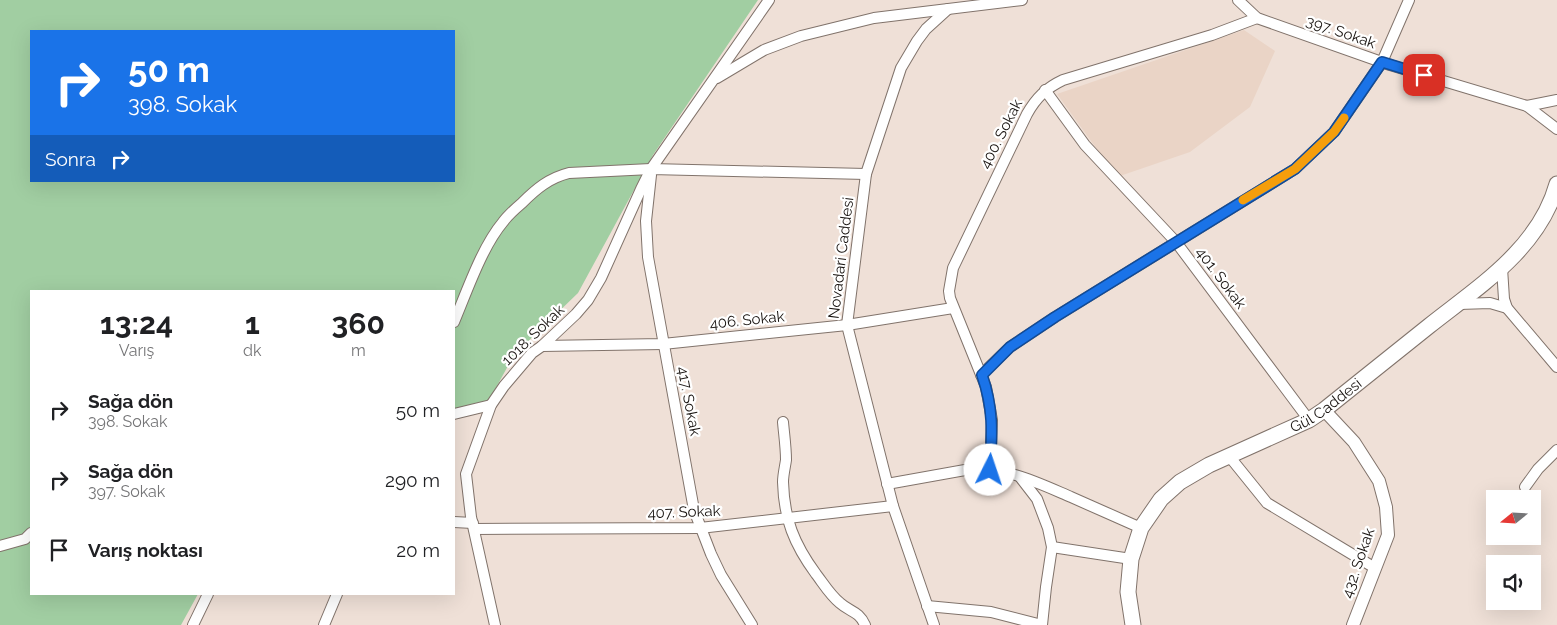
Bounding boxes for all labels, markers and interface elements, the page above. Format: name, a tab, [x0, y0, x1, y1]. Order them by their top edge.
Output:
street label: 397. Sokak	[1304, 12, 1378, 52]
text: 50 m	[128, 49, 210, 90]
icon: right	[45, 50, 110, 115]
pin	[1403, 54, 1445, 96]
icon: arrive	[1410, 61, 1438, 89]
text: 398. Sokak	[128, 91, 237, 117]
street label: 400. Sokak	[976, 96, 1026, 172]
icon: right	[106, 145, 134, 173]
text: Sonra	[45, 148, 96, 170]
street label: Novadari Caddesi	[825, 196, 857, 320]
street label: 401. Sokak	[1192, 244, 1250, 312]
street label: 1018. Sokak	[498, 301, 568, 369]
text: 13:24	[100, 306, 173, 341]
text: 1	[245, 306, 260, 341]
text: 360	[332, 306, 385, 341]
street label: 406. Sokak	[709, 307, 785, 333]
text: Varış	[119, 341, 154, 360]
text: dk	[243, 341, 262, 360]
text: m	[351, 341, 366, 360]
street label: 417. Sokak	[673, 365, 705, 437]
street label: Gül Caddesi	[1287, 374, 1365, 436]
text: Sağa dön	[88, 390, 173, 412]
icon: right	[45, 396, 73, 424]
text: 50 m	[396, 399, 440, 421]
text: 398. Sokak	[88, 412, 167, 431]
position arrow	[963, 443, 1015, 495]
text: Sağa dön	[88, 460, 173, 482]
icon: right	[45, 466, 73, 494]
text: 290 m	[385, 469, 440, 491]
text: 397. Sokak	[88, 482, 165, 501]
north arrow	[1486, 490, 1541, 545]
map controls	[1486, 490, 1541, 610]
street label: 407. Sokak	[647, 502, 721, 522]
street label: 432. Sokak	[1338, 526, 1378, 600]
icon: arrive	[45, 536, 73, 564]
text: Varış noktası	[88, 539, 203, 561]
text: 20 m	[396, 539, 440, 561]
button: sound	[1486, 555, 1541, 610]

